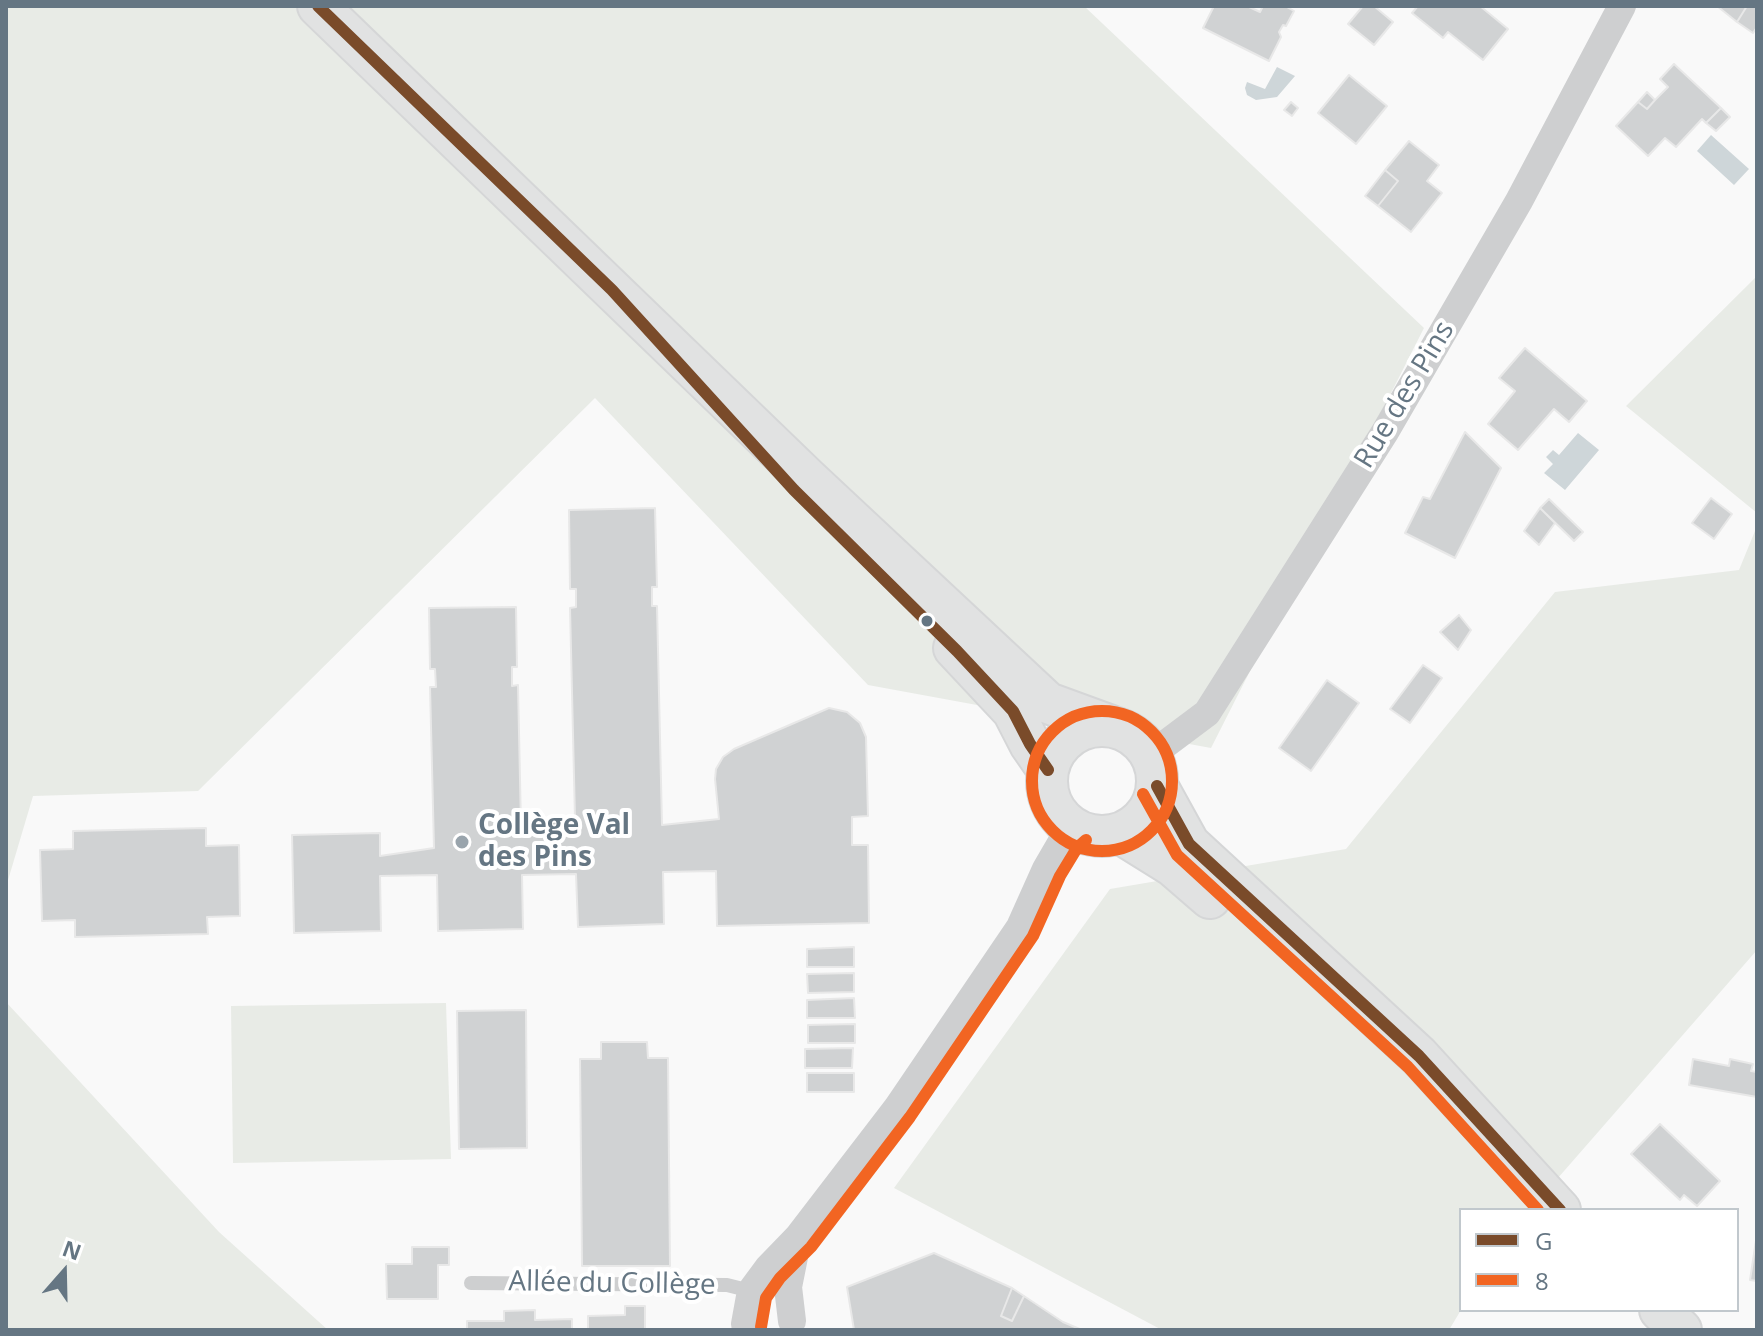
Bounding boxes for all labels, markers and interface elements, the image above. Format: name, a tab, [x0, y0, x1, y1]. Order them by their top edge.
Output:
street label: Rue des Pins	[1348, 315, 1462, 475]
unlabelled marker	[919, 613, 935, 629]
place label: Collège Val des Pins	[478, 809, 630, 875]
marker: Collège Val des Pins	[453, 833, 471, 851]
legend	[1459, 1208, 1739, 1312]
text: G	[1535, 1224, 1552, 1257]
north arrow	[24, 1232, 104, 1312]
text: N	[59, 1232, 86, 1267]
text: 8	[1535, 1264, 1549, 1297]
street label: Allée du Collège	[508, 1265, 716, 1303]

